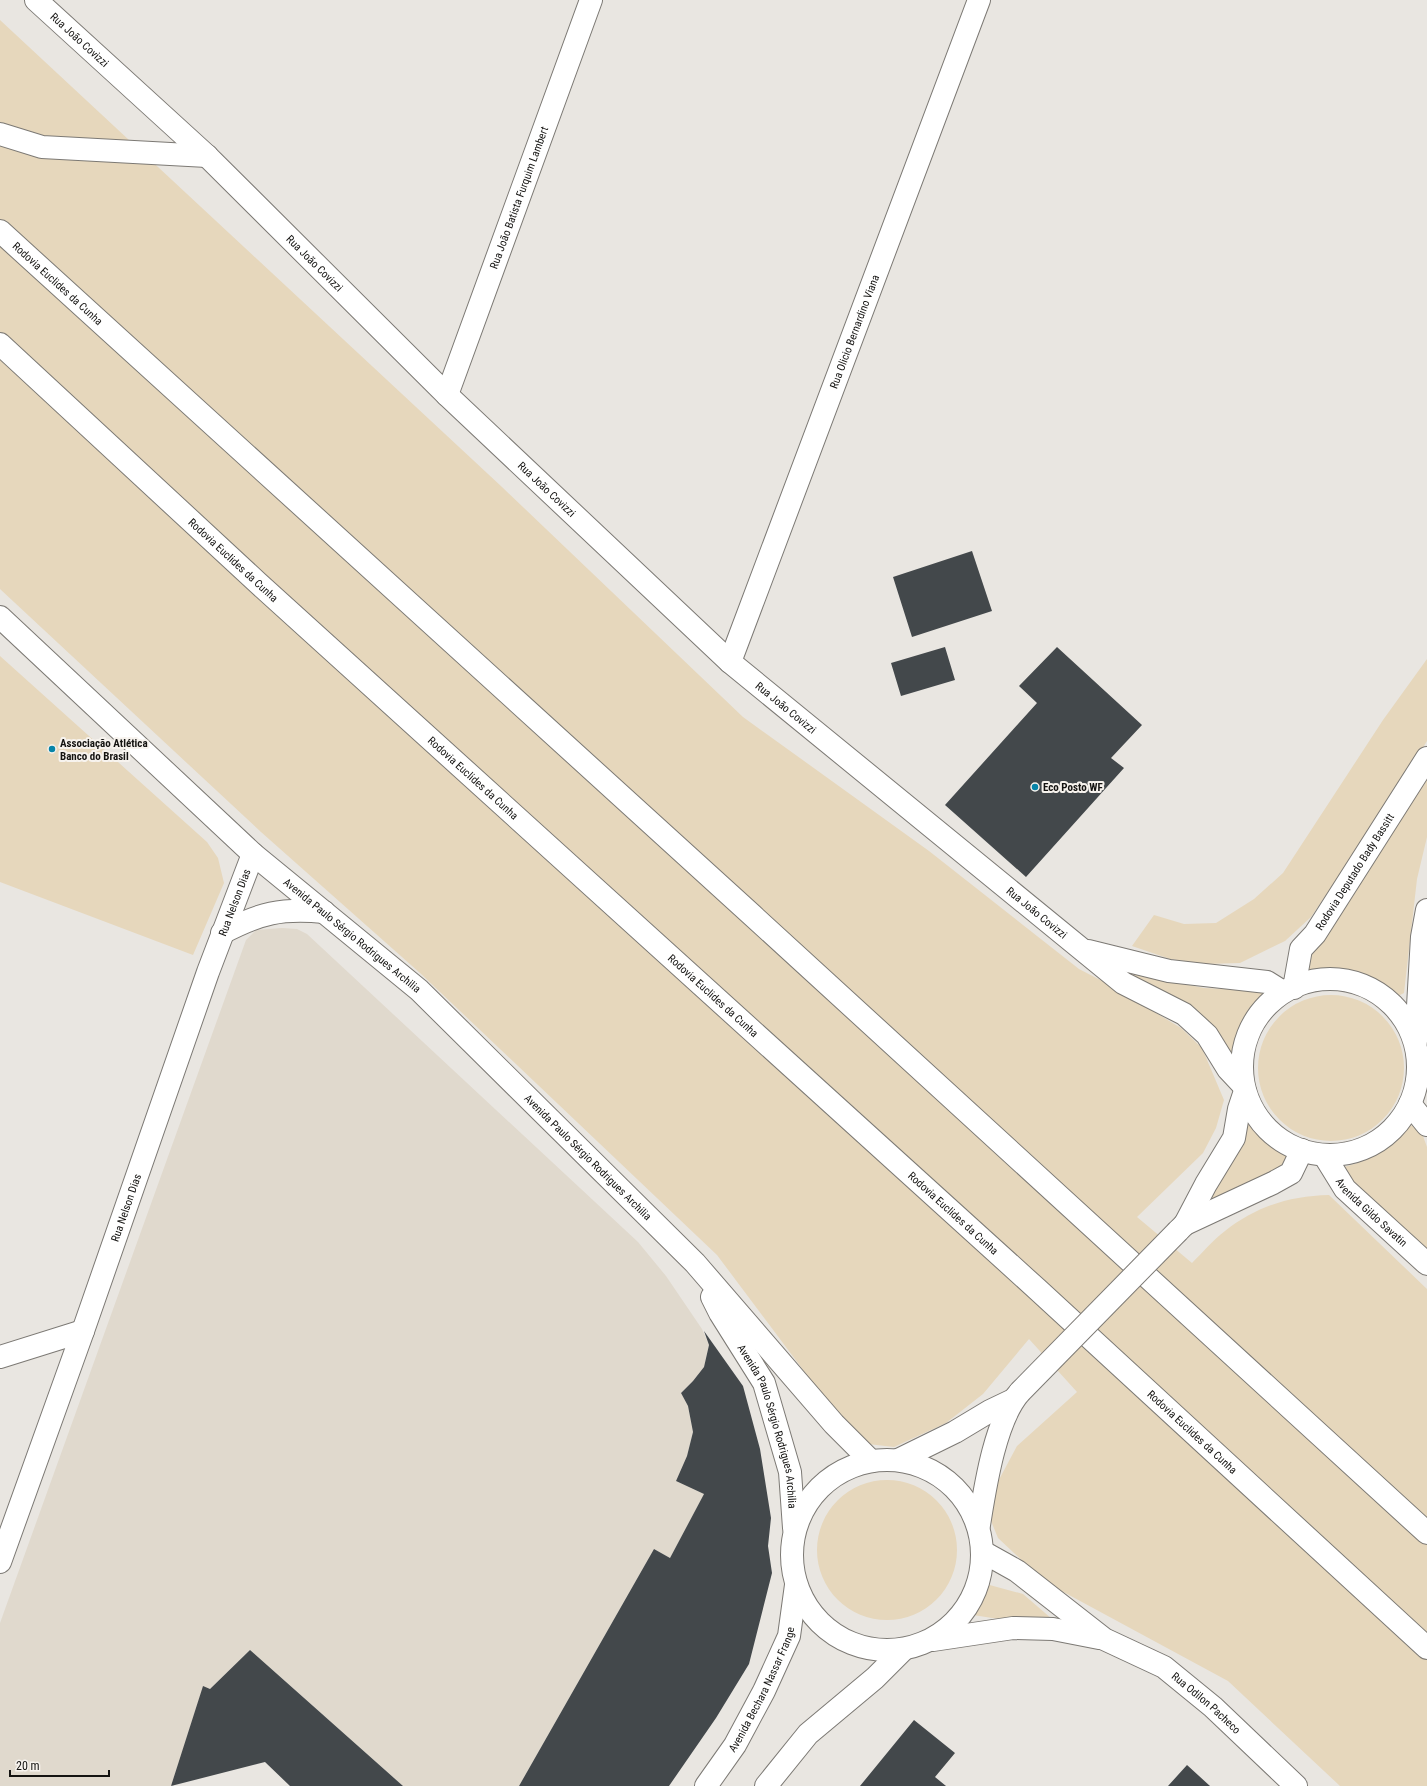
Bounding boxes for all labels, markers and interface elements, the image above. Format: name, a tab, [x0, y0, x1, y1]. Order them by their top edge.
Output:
street label: Rua João Covizzi	[48, 10, 111, 70]
street label: Rua João Batista Furquim Lambert	[487, 125, 551, 271]
street label: Rua João Covizzi	[284, 232, 346, 294]
street label: Rodovia Euclides da Cunha	[10, 239, 105, 328]
street label: Rua Olicio Bernardino Viana	[827, 273, 882, 390]
street label: Rua João Covizzi	[515, 459, 578, 519]
street label: Rodovia Euclides da Cunha	[186, 516, 281, 605]
street label: Rua João Covizzi	[753, 679, 819, 736]
street label: Rodovia Euclides da Cunha	[425, 734, 521, 822]
place label: Associação Atlética Banco do Brasil	[60, 737, 148, 763]
marker: Associação Atlética Banco do Brasil	[47, 744, 57, 754]
place label: Eco Posto WF	[1043, 781, 1103, 794]
marker: Eco Posto WF	[1030, 782, 1040, 792]
street label: Rodovia Deputado Bady Bassitt	[1313, 811, 1397, 933]
street label: Rua Nelson Dias	[216, 867, 253, 938]
street label: Avenida Paulo Sérgio Rodrigues Archilia	[281, 875, 424, 995]
street label: Rua João Covizzi	[1004, 884, 1070, 941]
street label: Rodovia Euclides da Cunha	[665, 951, 761, 1040]
street label: Avenida Paulo Sérgio Rodrigues Archilia	[522, 1092, 654, 1223]
street label: Rodovia Euclides da Cunha	[905, 1169, 1001, 1257]
street label: Rua Nelson Dias	[108, 1172, 144, 1243]
street label: Avenida Gildo Savatin	[1333, 1175, 1410, 1249]
street label: Avenida Paulo Sérgio Rodrigues Archilia	[735, 1342, 799, 1509]
street label: Rodovia Euclides da Cunha	[1145, 1387, 1240, 1476]
street label: Avenida Bechara Nassar Frange	[726, 1626, 797, 1755]
street label: Rua Odilon Pacheco	[1169, 1669, 1244, 1737]
scale bar	[10, 1752, 109, 1778]
text: 20 m	[16, 1759, 40, 1773]

